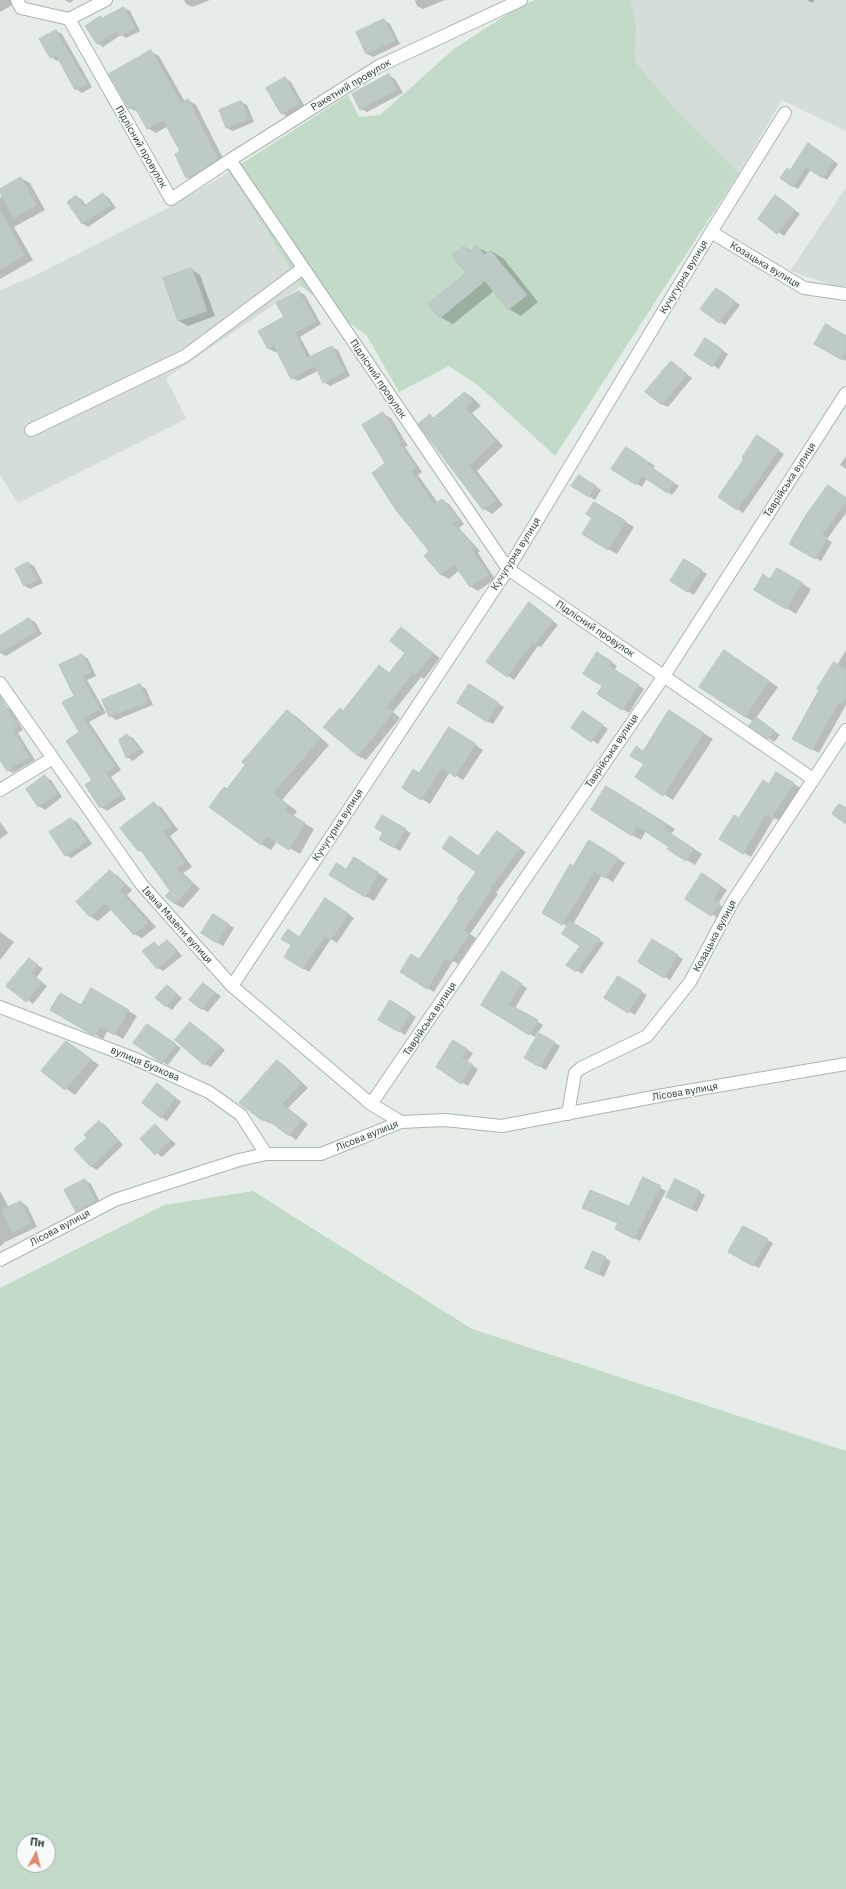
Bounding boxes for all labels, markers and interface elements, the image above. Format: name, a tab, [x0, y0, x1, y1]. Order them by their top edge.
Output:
street label: Ракетний провулок	[309, 56, 393, 114]
street label: Підлісний провулок	[113, 104, 169, 190]
street label: Кучугурна вулиця	[657, 238, 711, 316]
street label: Козацька вулиця	[728, 239, 802, 291]
street label: Підлісний провулок	[347, 337, 409, 421]
street label: Таврійська вулиця	[761, 440, 819, 520]
street label: Кучугурна вулиця	[489, 515, 543, 593]
street label: Підлісний провулок	[553, 598, 637, 660]
street label: Таврійська вулиця	[583, 712, 641, 790]
street label: Кучугурна вулиця	[310, 787, 366, 863]
street label: Івана Мазепи вулиця	[139, 884, 215, 966]
street label: Козацька вулиця	[691, 898, 739, 974]
street label: Таврійська вулиця	[401, 980, 459, 1058]
street label: вулиця Бузкова	[109, 1044, 181, 1084]
street label: Лісова вулиця	[651, 1080, 719, 1104]
street label: Лісова вулиця	[334, 1118, 400, 1154]
street label: Лісова вулиця	[28, 1207, 92, 1249]
north arrow	[16, 1833, 56, 1873]
text: Пн	[29, 1834, 45, 1850]

